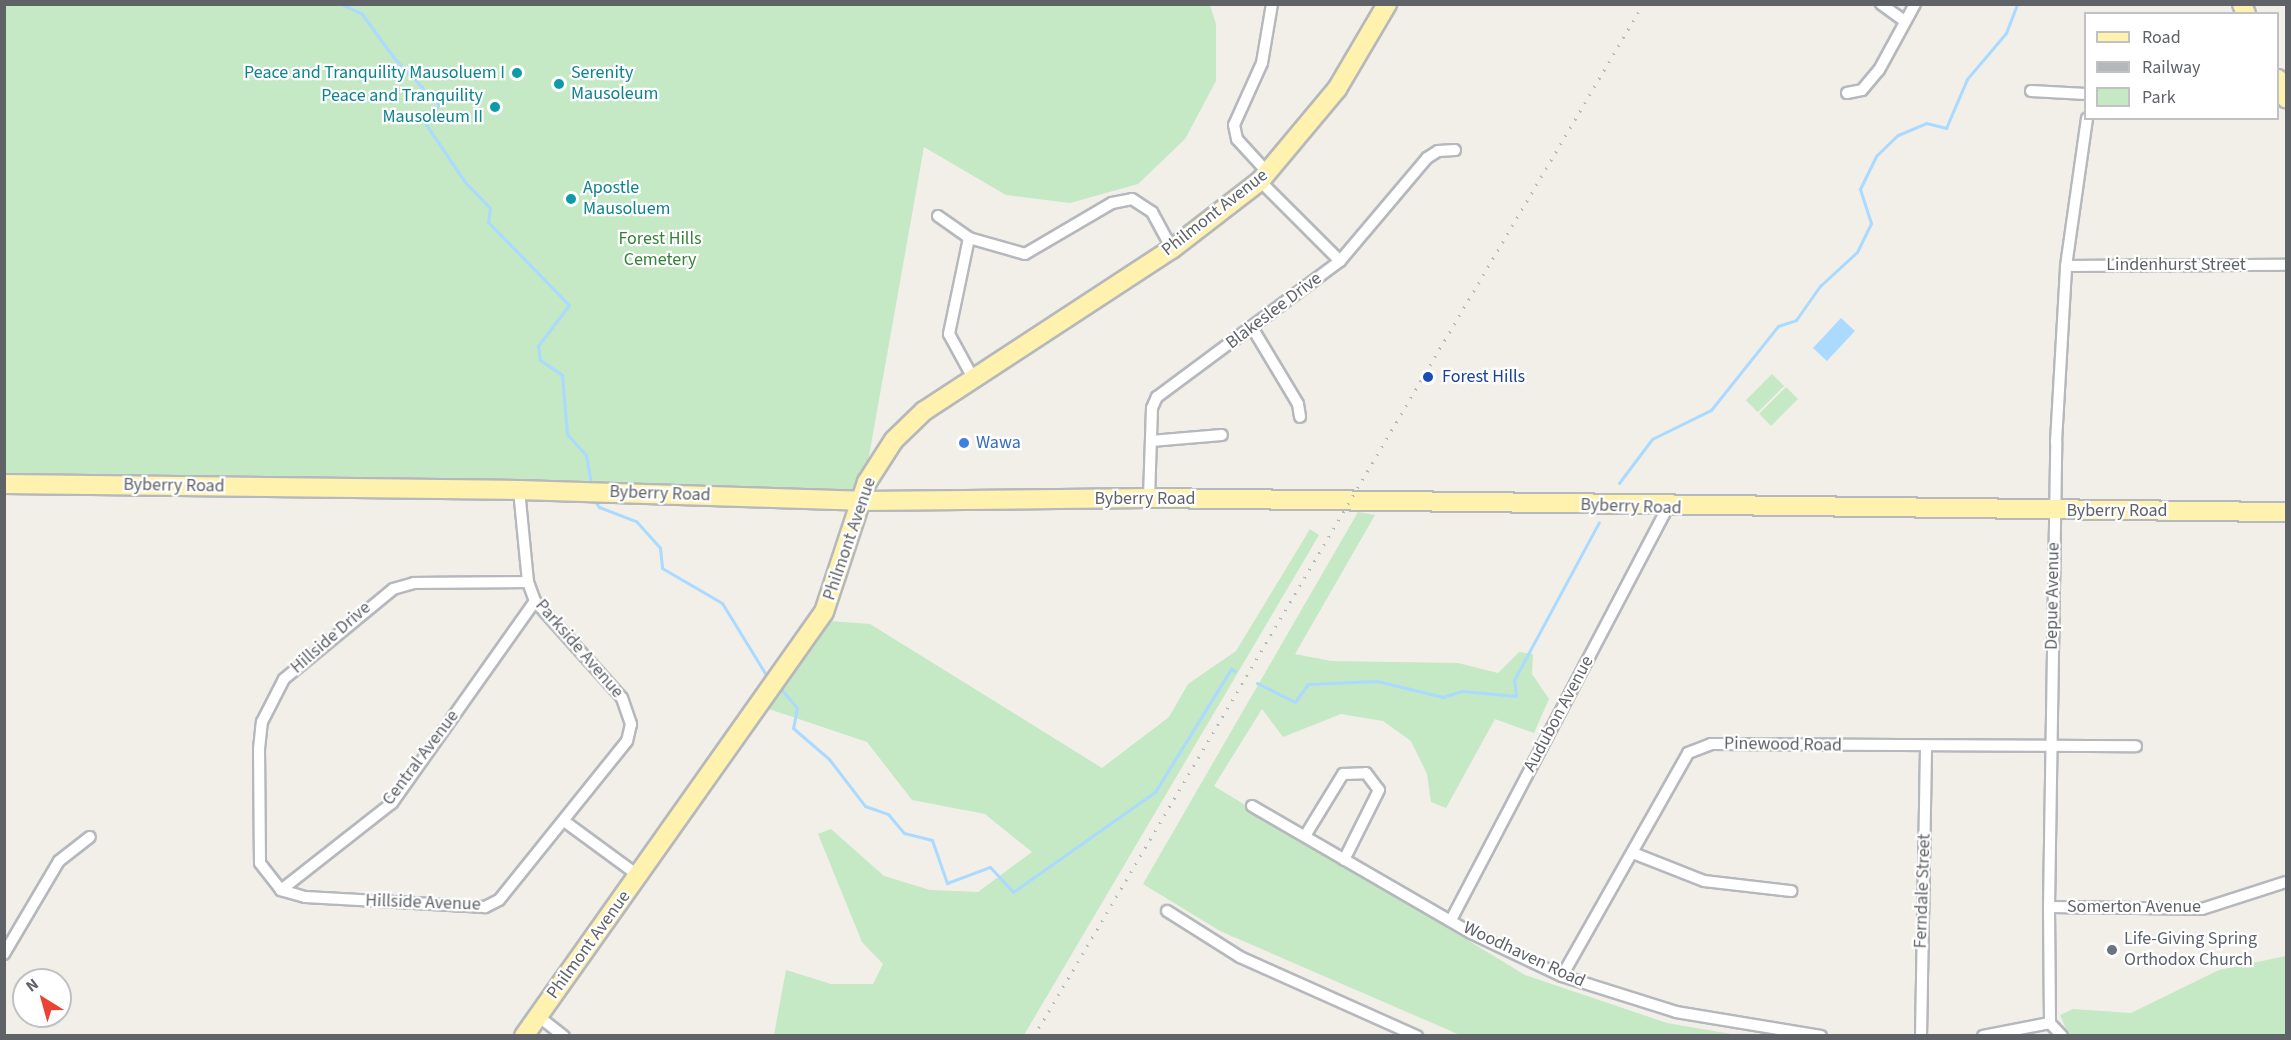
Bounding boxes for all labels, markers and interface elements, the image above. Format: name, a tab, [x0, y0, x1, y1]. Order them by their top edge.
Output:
legend	[2084, 12, 2279, 120]
text: Road	[2142, 25, 2181, 50]
text: Railway	[2142, 55, 2201, 80]
place label: Peace and Tranquility Mausoluem I	[244, 62, 505, 84]
place label: Serenity Mausoleum	[571, 63, 658, 106]
marker: Peace and Tranquility Mausoluem I	[510, 66, 524, 80]
marker: Serenity Mausoleum	[552, 77, 566, 91]
text: Park	[2142, 85, 2176, 110]
place label: Peace and Tranquility Mausoleum II	[321, 86, 483, 128]
marker: Peace and Tranquility Mausoleum II	[488, 100, 502, 114]
street label: Philmont Avenue	[1158, 165, 1272, 261]
place label: Apostle Mausoluem	[583, 178, 670, 220]
marker: Apostle Mausoluem	[564, 192, 578, 206]
park label: Forest Hills Cemetery	[618, 229, 702, 272]
street label: Lindenhurst Street	[2106, 254, 2246, 276]
street label: Blakeslee Drive	[1222, 268, 1326, 354]
place label: Forest Hills	[1442, 366, 1525, 388]
marker: Forest Hills	[1419, 368, 1437, 386]
place label: Wawa	[976, 432, 1021, 454]
marker: Wawa	[957, 436, 971, 450]
street label: Byberry Road	[123, 474, 225, 498]
street label: Philmont Avenue	[819, 475, 881, 603]
street label: Byberry Road	[609, 481, 711, 507]
street label: Byberry Road	[1094, 488, 1196, 510]
street label: Byberry Road	[1580, 494, 1682, 520]
street label: Byberry Road	[2066, 500, 2168, 522]
street label: Depue Avenue	[2041, 542, 2065, 650]
street label: Parkside Avenue	[530, 595, 628, 703]
street label: Hillside Drive	[287, 597, 375, 679]
street label: Audubon Avenue	[1519, 652, 1599, 776]
street label: Central Avenue	[378, 706, 464, 810]
street label: Pinewood Road	[1724, 733, 1842, 757]
street label: Ferndale Street	[1910, 833, 1936, 949]
street label: Philmont Avenue	[542, 887, 636, 1003]
street label: Hillside Avenue	[365, 890, 481, 916]
street label: Somerton Avenue	[2067, 896, 2201, 918]
street label: Woodhaven Road	[1460, 917, 1588, 993]
place label: Life-Giving Spring Orthodox Church	[2124, 929, 2257, 972]
marker: Life-Giving Spring Orthodox Church	[2105, 943, 2119, 957]
north arrow	[12, 968, 72, 1028]
text: N	[21, 973, 43, 997]

